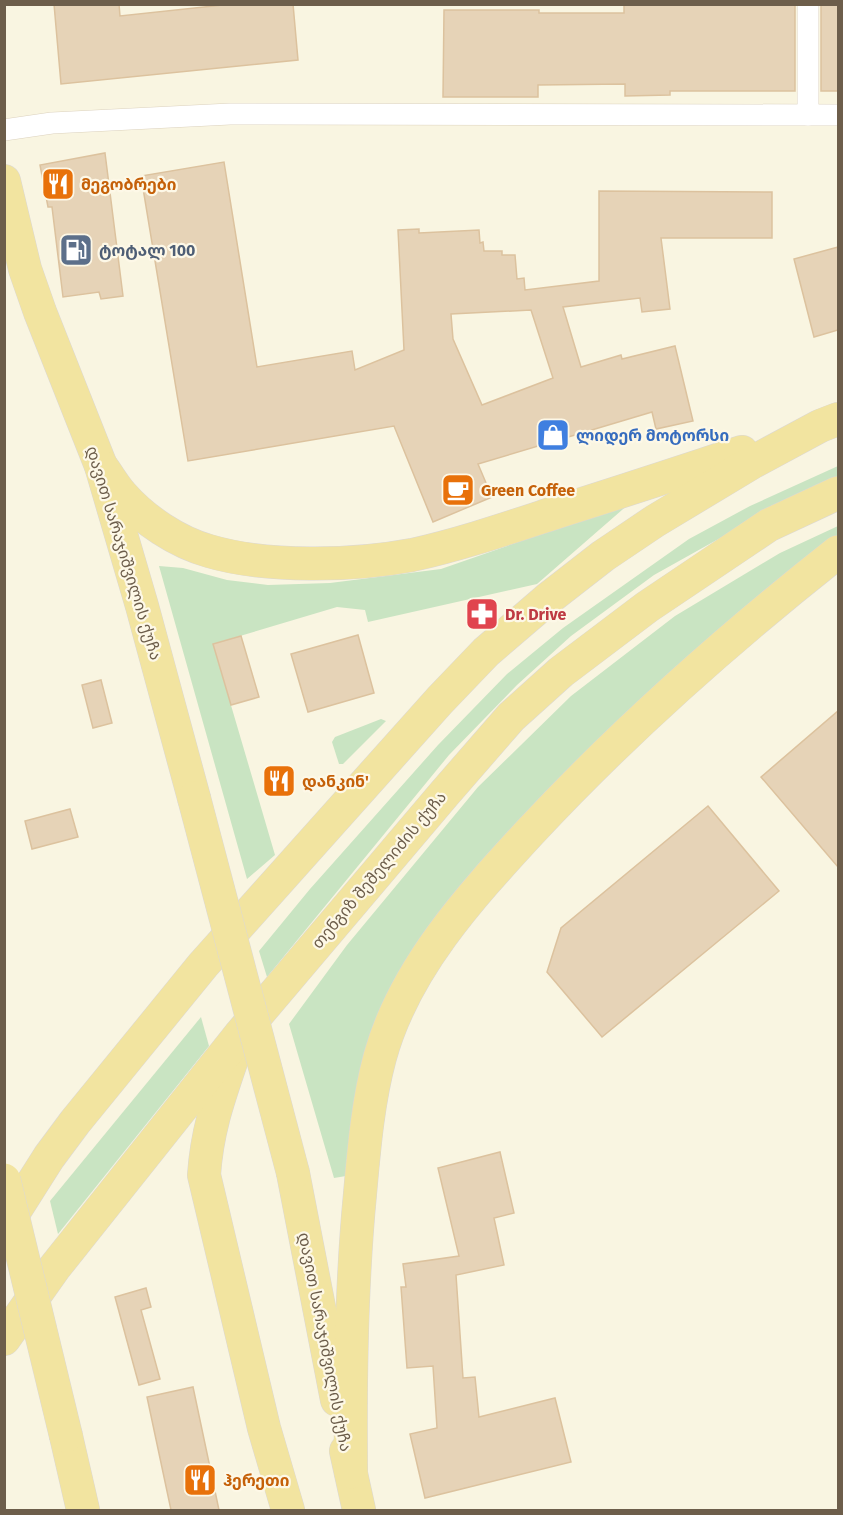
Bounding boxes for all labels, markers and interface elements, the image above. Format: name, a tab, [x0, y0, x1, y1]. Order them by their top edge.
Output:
restaurant icon: მეგობრები	[40, 166, 76, 202]
place label: მეგობრები	[81, 175, 176, 194]
fuel station icon: ტოტალ 100	[58, 232, 94, 268]
place label: ტოტალ 100	[99, 241, 195, 261]
shop icon: ლიდერ მოტორსი	[535, 417, 571, 453]
place label: ლიდერ მოტორსი	[576, 426, 729, 446]
street label: დავით სარაჯიშვილის ქუჩა	[81, 444, 166, 663]
cafe icon: Green Coffee	[440, 472, 476, 508]
place label: Green Coffee	[481, 481, 575, 500]
pharmacy icon: Dr. Drive	[464, 596, 500, 632]
place label: Dr. Drive	[505, 605, 567, 624]
restaurant icon: დანკინ'	[261, 763, 297, 799]
place label: დანკინ'	[302, 772, 369, 792]
street label: თენგიზ შეშელიძის ქუჩა	[308, 788, 451, 953]
street label: დავით სარაჯიშვილის ქუჩა	[293, 1231, 356, 1453]
restaurant icon: ჰერეთი	[182, 1462, 218, 1498]
place label: ჰერეთი	[223, 1471, 289, 1490]

